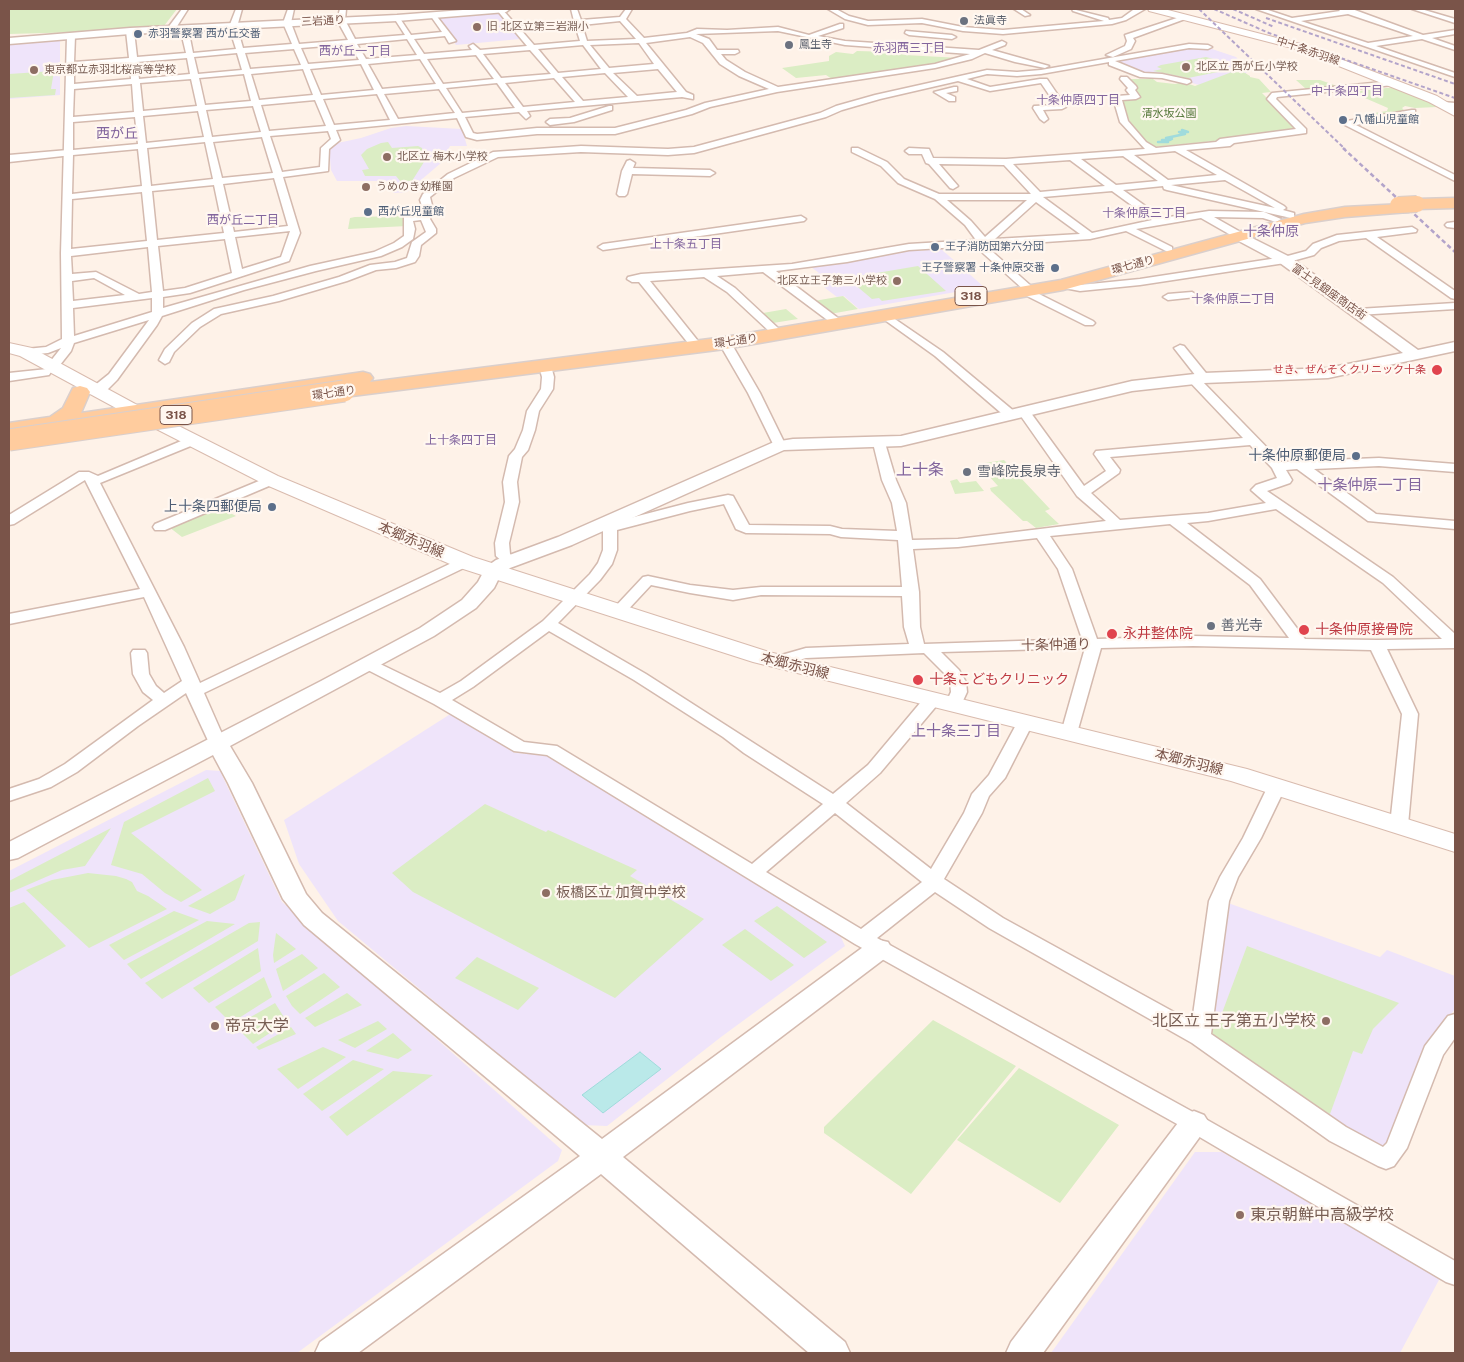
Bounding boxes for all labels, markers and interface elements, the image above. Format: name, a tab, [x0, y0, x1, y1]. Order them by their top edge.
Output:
street label: 三岩通り	[301, 13, 345, 29]
place label: 法眞寺	[974, 14, 1007, 28]
marker: 法眞寺	[958, 15, 970, 27]
place label: 旧 北区立第三岩淵小	[487, 20, 589, 34]
marker: 旧 北区立第三岩淵小	[471, 21, 483, 33]
place label: 赤羽警察署 西が丘交番	[148, 27, 261, 41]
marker: 赤羽警察署 西が丘交番	[132, 28, 144, 40]
street label: 中十条赤羽線	[1275, 34, 1341, 68]
place label: 鳳生寺	[799, 38, 832, 52]
marker: 鳳生寺	[783, 39, 795, 51]
district label: 赤羽西三丁目	[873, 41, 945, 55]
district label: 西が丘一丁目	[319, 44, 391, 58]
place label: 北区立 西が丘小学校	[1196, 60, 1298, 74]
marker: 北区立 西が丘小学校	[1180, 61, 1192, 73]
place label: 東京都立赤羽北桜高等学校	[44, 63, 176, 77]
marker: 東京都立赤羽北桜高等学校	[28, 64, 40, 76]
district label: 中十条四丁目	[1311, 84, 1383, 98]
district label: 十条仲原四丁目	[1036, 93, 1120, 107]
park label: 清水坂公園	[1142, 107, 1196, 121]
place label: 八幡山児童館	[1353, 113, 1419, 127]
marker: 八幡山児童館	[1337, 114, 1349, 126]
district label: 西が丘	[96, 126, 138, 142]
place label: 北区立 梅木小学校	[397, 150, 488, 164]
marker: 北区立 梅木小学校	[381, 151, 393, 163]
place label: うめのき幼稚園	[376, 180, 453, 194]
marker: うめのき幼稚園	[360, 181, 372, 193]
place label: 西が丘児童館	[378, 205, 444, 219]
marker: 西が丘児童館	[362, 206, 374, 218]
district label: 十条仲原三丁目	[1102, 206, 1186, 220]
district label: 西が丘二丁目	[207, 213, 279, 227]
district label: 十条仲原	[1243, 224, 1299, 240]
district label: 上十条五丁目	[650, 237, 722, 251]
place label: 王子消防団第六分団	[945, 240, 1044, 254]
marker: 王子消防団第六分団	[929, 241, 941, 253]
street label: 環七通り	[1110, 253, 1156, 277]
place label: 王子警察署 十条仲原交番	[921, 261, 1045, 275]
street label: 富士見銀座商店街	[1289, 261, 1369, 323]
marker: 王子警察署 十条仲原交番	[1049, 262, 1061, 274]
place label: 北区立王子第三小学校	[777, 274, 887, 288]
marker: 北区立王子第三小学校	[891, 275, 903, 287]
road number: 318	[955, 286, 987, 306]
district label: 十条仲原二丁目	[1191, 292, 1275, 306]
street label: 環七通り	[713, 331, 759, 351]
place label: せき、ぜんそくクリニック十条	[1273, 363, 1426, 377]
marker: せき、ぜんそくクリニック十条	[1430, 363, 1444, 377]
street label: 環七通り	[311, 383, 357, 403]
road number: 318	[160, 406, 192, 424]
district label: 上十条四丁目	[425, 433, 497, 447]
place label: 十条仲原郵便局	[1248, 448, 1346, 464]
marker: 十条仲原郵便局	[1350, 450, 1362, 462]
district label: 上十条	[896, 460, 944, 480]
place label: 雪峰院長泉寺	[977, 464, 1061, 480]
marker: 雪峰院長泉寺	[961, 466, 973, 478]
district label: 十条仲原一丁目	[1318, 476, 1422, 494]
place label: 上十条四郵便局	[164, 499, 262, 515]
marker: 上十条四郵便局	[266, 501, 278, 513]
street label: 本郷赤羽線	[376, 519, 446, 561]
place label: 善光寺	[1221, 618, 1263, 634]
marker: 善光寺	[1205, 620, 1217, 632]
place label: 十条仲原接骨院	[1315, 622, 1413, 638]
marker: 十条仲原接骨院	[1297, 623, 1311, 637]
place label: 永井整体院	[1123, 626, 1193, 642]
marker: 永井整体院	[1105, 627, 1119, 641]
street label: 十条仲通り	[1021, 636, 1091, 654]
street label: 本郷赤羽線	[759, 649, 831, 683]
place label: 十条こどもクリニック	[929, 672, 1069, 688]
marker: 十条こどもクリニック	[911, 673, 925, 687]
district label: 上十条三丁目	[911, 722, 1001, 740]
street label: 本郷赤羽線	[1153, 745, 1225, 779]
place label: 板橋区立 加賀中学校	[556, 885, 685, 901]
marker: 板橋区立 加賀中学校	[540, 887, 552, 899]
place label: 北区立 王子第五小学校	[1152, 1011, 1316, 1031]
marker: 北区立 王子第五小学校	[1320, 1015, 1332, 1027]
place label: 帝京大学	[225, 1016, 289, 1036]
marker: 帝京大学	[209, 1020, 221, 1032]
place label: 東京朝鮮中高級学校	[1250, 1205, 1394, 1225]
marker: 東京朝鮮中高級学校	[1234, 1209, 1246, 1221]

